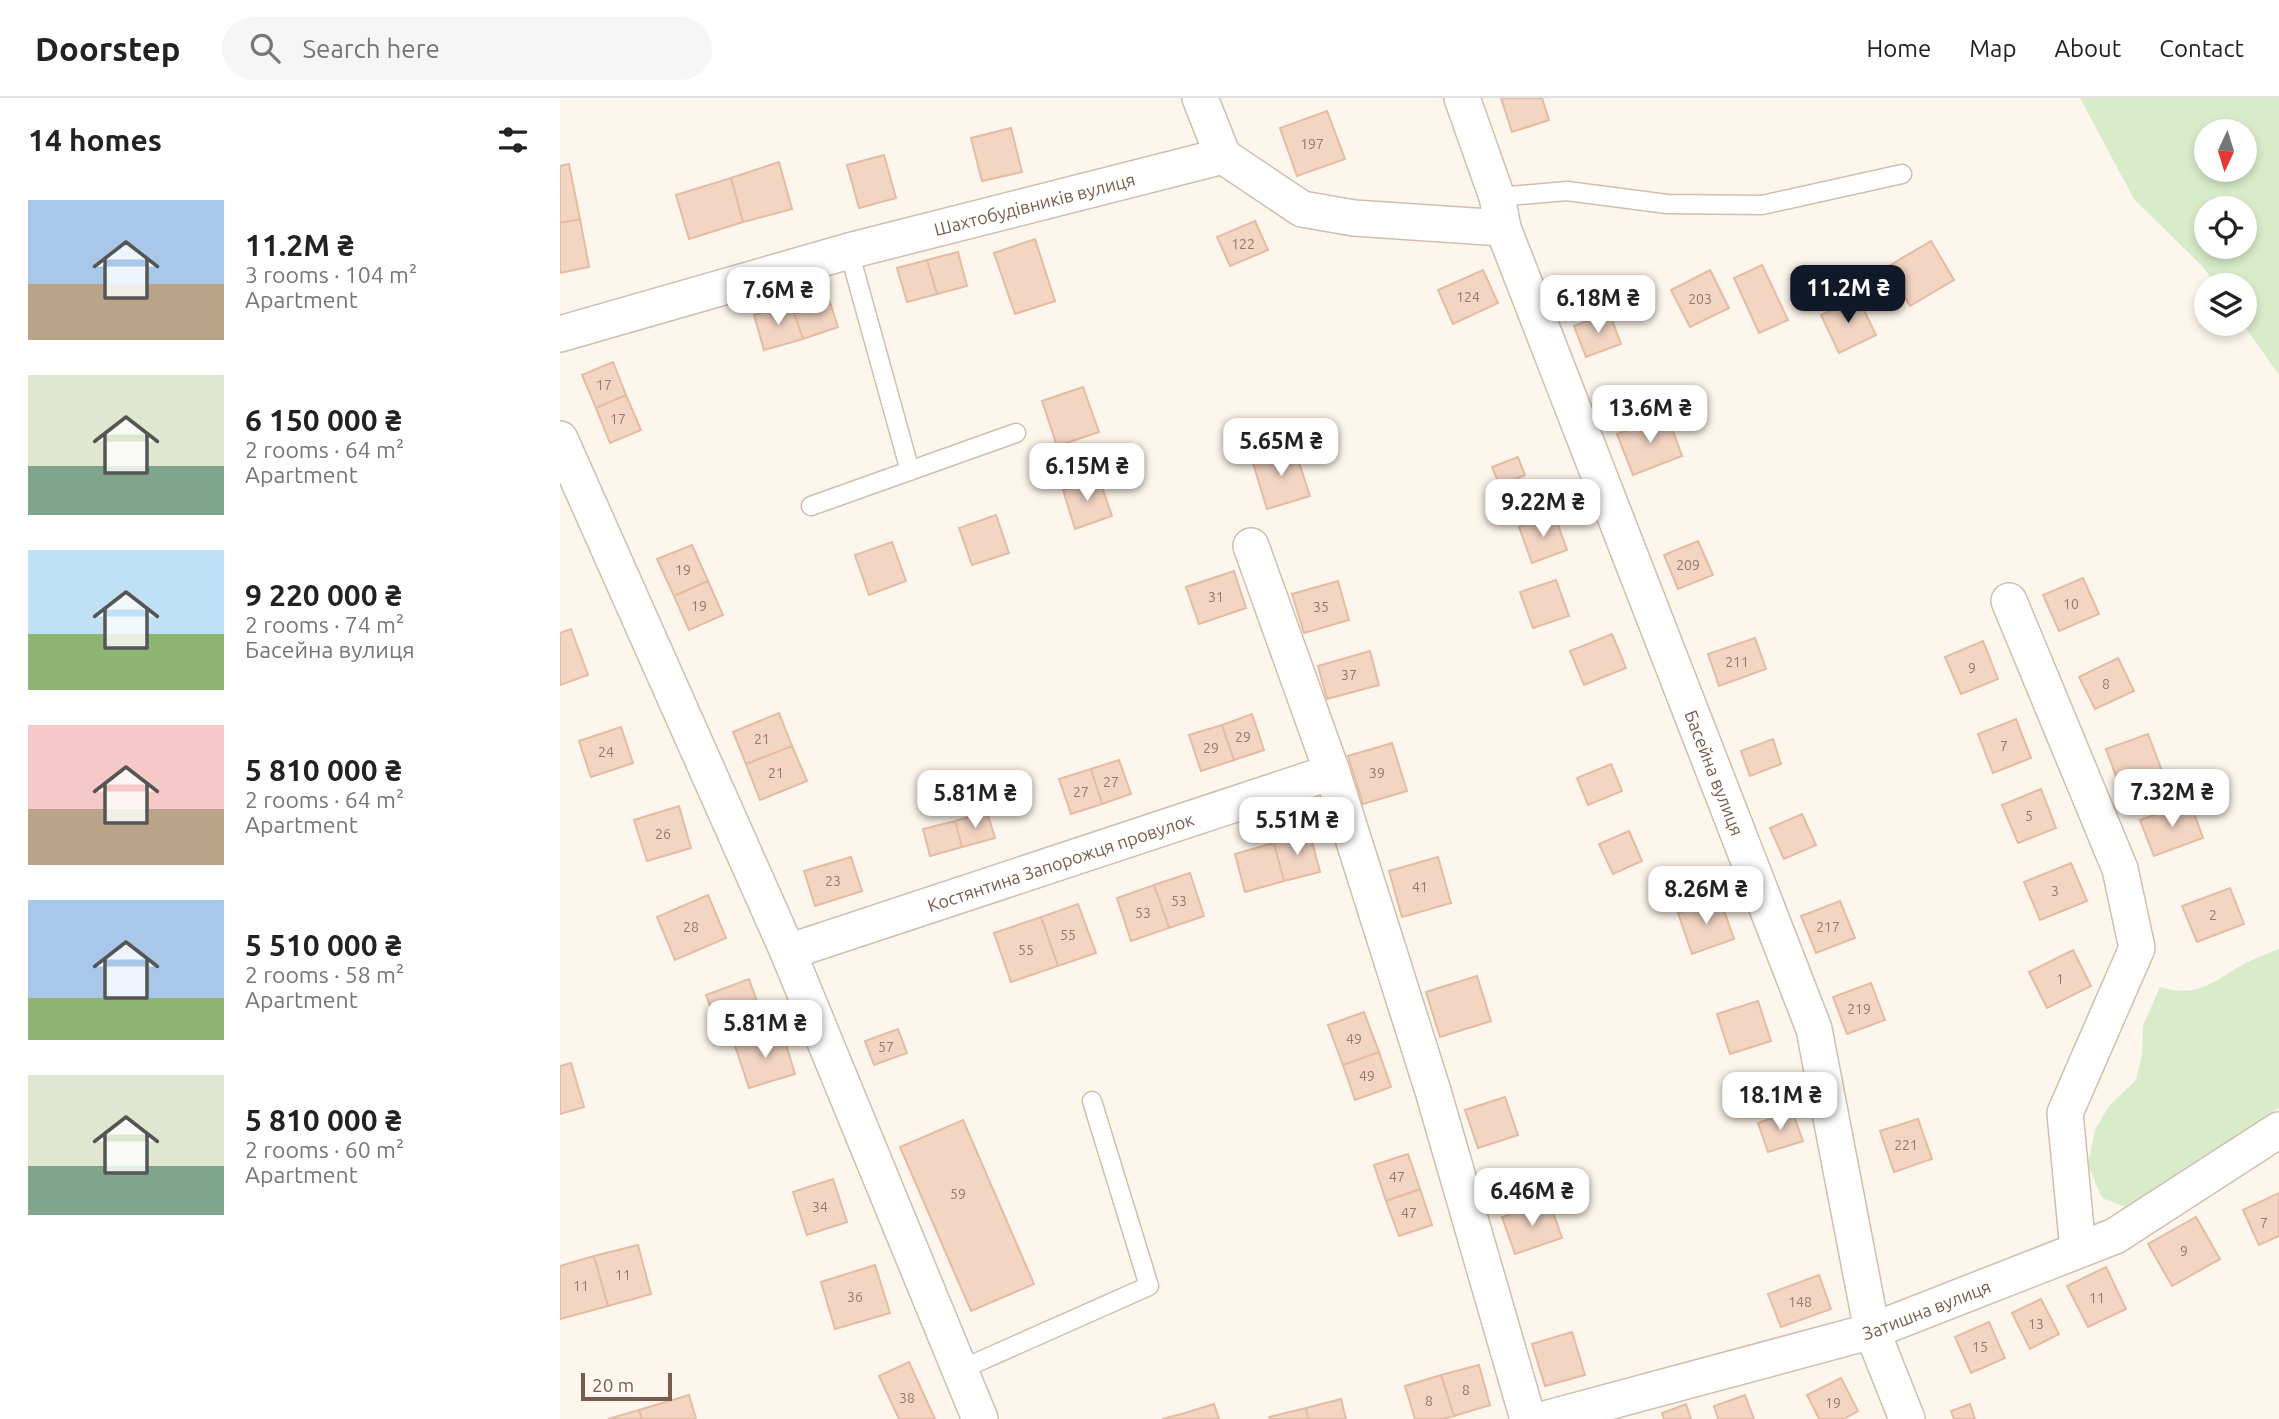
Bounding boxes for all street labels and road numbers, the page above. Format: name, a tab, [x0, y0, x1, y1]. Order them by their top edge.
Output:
street label: Шахтобудівників вулиця	[932, 169, 1137, 239]
street label: Басейна вулиця	[1681, 707, 1748, 838]
street label: Костянтина Запорожця провулок	[925, 808, 1196, 915]
street label: Затишна вулиця	[1860, 1276, 1993, 1343]

